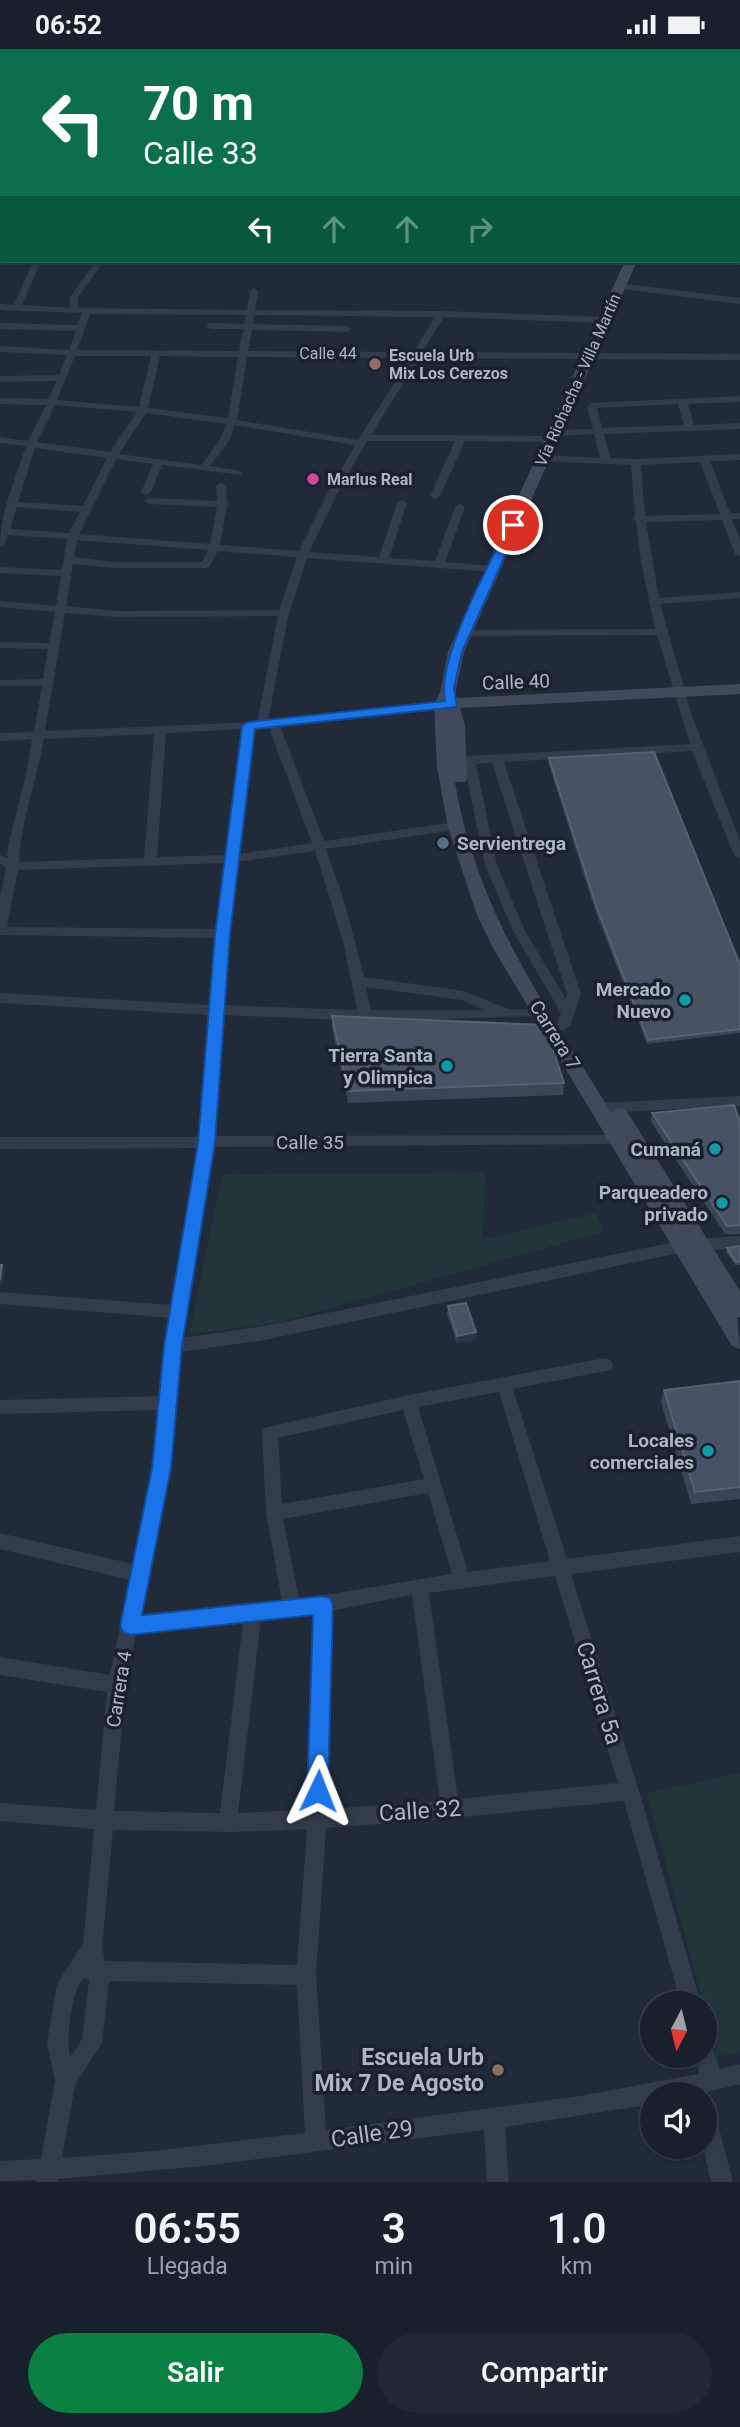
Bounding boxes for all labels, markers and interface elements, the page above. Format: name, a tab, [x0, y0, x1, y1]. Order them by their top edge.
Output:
text: 06:52	[35, 10, 102, 40]
text: 70 m	[143, 75, 254, 132]
icon: left	[28, 77, 119, 168]
text: Calle 33	[143, 134, 258, 172]
icon: left	[242, 210, 280, 248]
icon: ahead	[315, 210, 353, 248]
icon: ahead	[388, 210, 426, 248]
icon: right	[461, 210, 499, 248]
street label: Vía Riohacha - Villa Martín	[531, 291, 625, 469]
street label: Calle 44	[299, 344, 357, 363]
place label: Escuela Urb Mix Los Cerezos	[389, 346, 508, 383]
marker: Escuela Urb Mix Los Cerezos	[367, 356, 383, 372]
place label: Marlus Real	[327, 470, 413, 489]
marker: Marlus Real	[305, 471, 321, 487]
pin	[483, 495, 543, 555]
icon: arrive	[494, 506, 532, 544]
street label: Calle 40	[482, 669, 550, 695]
place label: Servientrega	[457, 832, 566, 855]
marker: Servientrega	[435, 835, 451, 851]
place label: Mercado Nuevo	[596, 978, 671, 1023]
marker: Mercado Nuevo	[677, 992, 693, 1008]
street label: Carrera 7	[525, 996, 585, 1074]
place label: Tierra Santa y Olimpica	[328, 1044, 433, 1089]
marker: Tierra Santa y Olimpica	[439, 1058, 455, 1074]
street label: Calle 35	[276, 1131, 344, 1154]
place label: Cumaná	[630, 1138, 701, 1161]
marker: Cumaná	[707, 1141, 723, 1157]
place label: Parqueadero privado	[599, 1181, 708, 1226]
marker: Parqueadero privado	[714, 1195, 730, 1211]
place label: Locales comerciales	[590, 1429, 694, 1474]
marker: Locales comerciales	[700, 1443, 716, 1459]
street label: Carrera 5a	[571, 1638, 627, 1748]
street label: Carrera 4	[102, 1649, 136, 1729]
position arrow	[281, 1754, 355, 1828]
street label: Calle 32	[378, 1795, 462, 1827]
north arrow	[640, 1991, 718, 2069]
map controls	[640, 1991, 717, 2159]
place label: Escuela Urb Mix 7 De Agosto	[315, 2044, 484, 2097]
marker: Escuela Urb Mix 7 De Agosto	[490, 2062, 506, 2078]
button: sound	[640, 2082, 717, 2159]
street label: Calle 29	[329, 2115, 415, 2153]
text: 06:55	[134, 2204, 241, 2253]
text: 3	[382, 2204, 406, 2253]
text: 1.0	[546, 2204, 606, 2253]
text: Llegada	[147, 2253, 228, 2280]
text: min	[374, 2253, 413, 2280]
text: km	[561, 2253, 592, 2280]
button: Salir	[28, 2333, 363, 2413]
button: Compartir	[377, 2333, 712, 2413]

